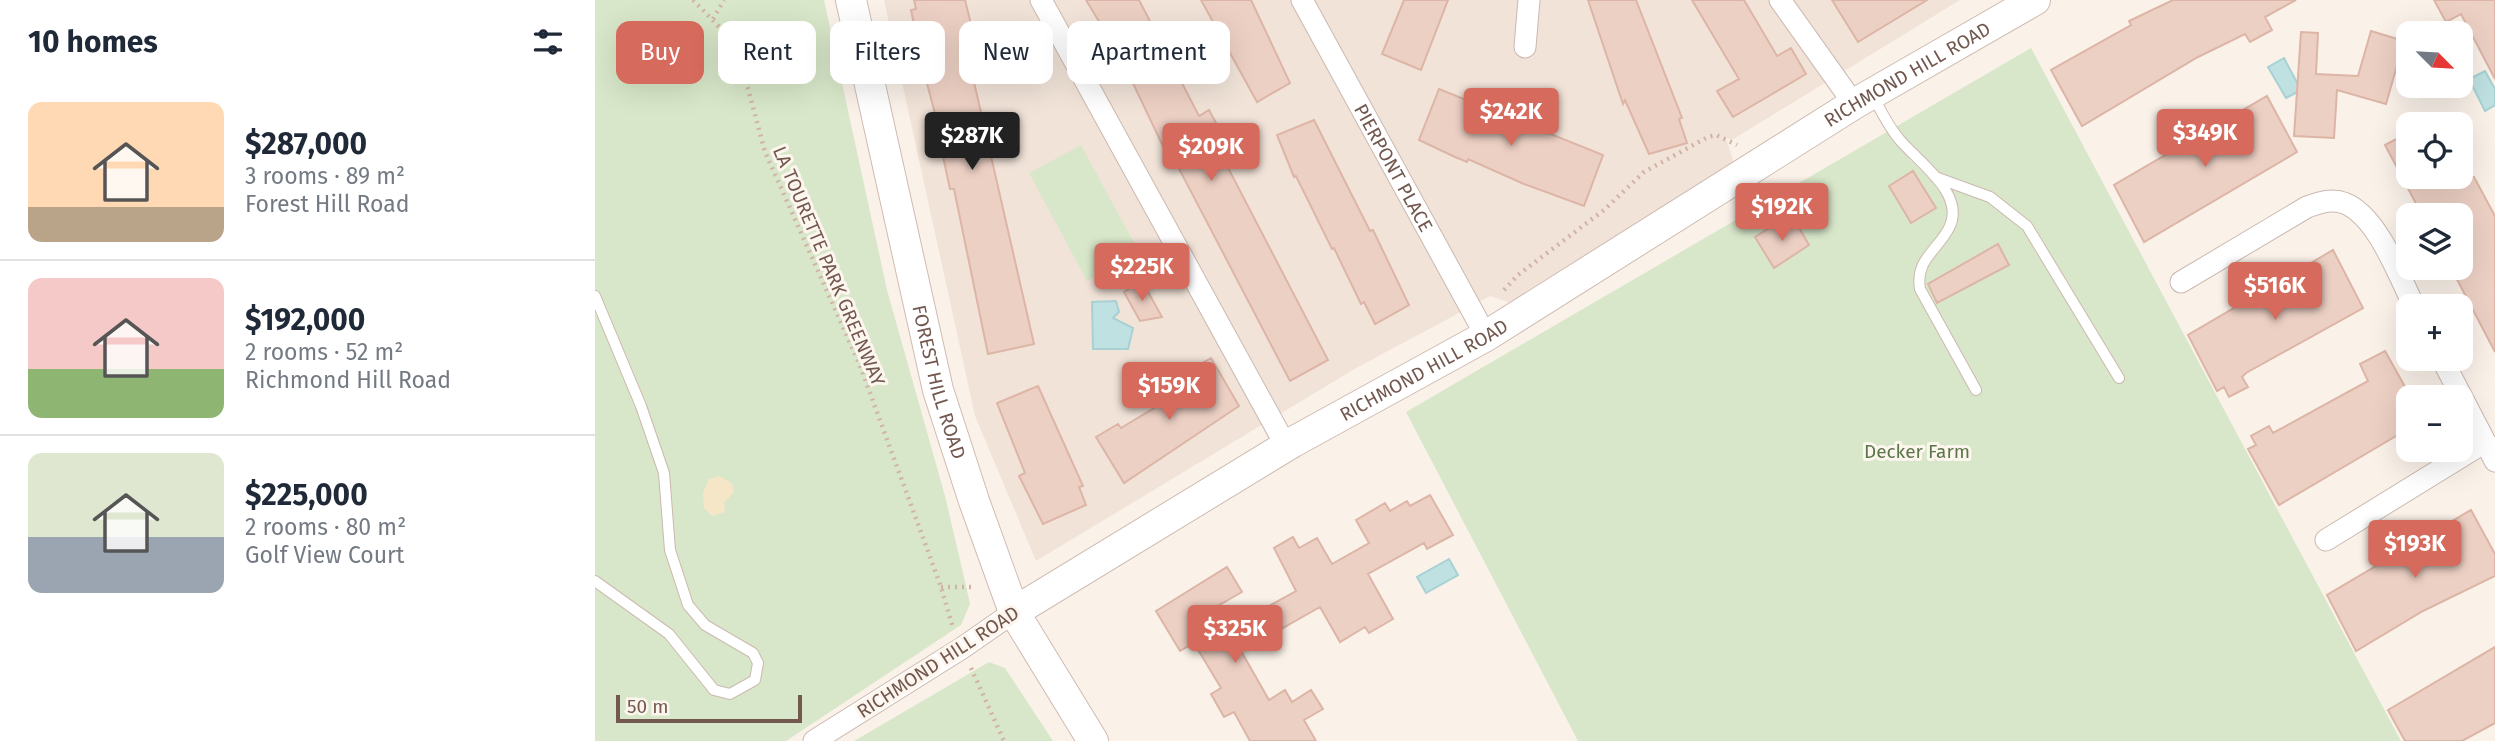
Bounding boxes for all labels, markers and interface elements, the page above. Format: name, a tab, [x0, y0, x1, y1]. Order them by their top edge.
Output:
street label: RICHMOND HILL ROAD	[1820, 17, 1994, 131]
chip: Buy	[616, 21, 704, 84]
chip: Rent	[718, 21, 816, 84]
chip: Filters	[830, 21, 945, 84]
chip: New	[959, 21, 1053, 84]
chip: Apartment	[1067, 21, 1230, 84]
north arrow	[2396, 21, 2473, 98]
map controls	[2396, 21, 2473, 462]
icon: filters	[529, 23, 567, 61]
text: 10 homes	[28, 24, 158, 60]
pin: $242K	[1462, 88, 1560, 148]
text: $242K	[1480, 97, 1542, 125]
street label: PIERPONT PLACE	[1349, 100, 1438, 236]
pin: $349K	[2156, 110, 2254, 169]
button: locate	[2396, 112, 2473, 189]
pin: $287K	[923, 113, 1021, 172]
text: $349K	[2173, 118, 2237, 146]
text: $287K	[941, 121, 1003, 149]
pin: $209K	[1162, 124, 1260, 183]
text: $287,000	[245, 126, 367, 162]
icon: home	[84, 130, 168, 214]
text: $209K	[1179, 132, 1243, 160]
street label: LA TOURETTE PARK GREENWAY	[768, 143, 890, 390]
text: 3 rooms · 89 m²	[245, 162, 405, 190]
pin: $192K	[1733, 184, 1831, 243]
text: Forest Hill Road	[245, 190, 410, 218]
text: $192K	[1751, 192, 1813, 220]
button: layers	[2396, 203, 2473, 280]
pin: $225K	[1093, 244, 1191, 303]
text: $225K	[1110, 252, 1174, 280]
pin: $516K	[2226, 262, 2324, 322]
text: $516K	[2244, 271, 2306, 299]
button: +	[2396, 294, 2473, 371]
text: $192,000	[245, 302, 365, 338]
street label: FOREST HILL ROAD	[908, 303, 971, 462]
icon: home	[84, 306, 168, 390]
street label: RICHMOND HILL ROAD	[1336, 314, 1512, 426]
text: 2 rooms · 52 m²	[245, 338, 403, 366]
pin: $159K	[1120, 362, 1218, 422]
text: Richmond Hill Road	[245, 366, 451, 394]
text: $159K	[1138, 371, 1200, 399]
button: −	[2396, 385, 2473, 462]
park label: Decker Farm	[1864, 440, 1970, 463]
text: $225,000	[245, 477, 368, 513]
icon: home	[84, 481, 168, 565]
text: 2 rooms · 80 m²	[245, 513, 406, 541]
pin: $193K	[2366, 520, 2464, 580]
text: $193K	[2384, 529, 2446, 557]
text: Golf View Court	[245, 541, 404, 569]
street label: RICHMOND HILL ROAD	[853, 601, 1023, 723]
pin: $325K	[1186, 606, 1284, 665]
text: $325K	[1203, 614, 1267, 642]
scale bar	[616, 692, 801, 724]
text: 50 m	[627, 695, 668, 718]

